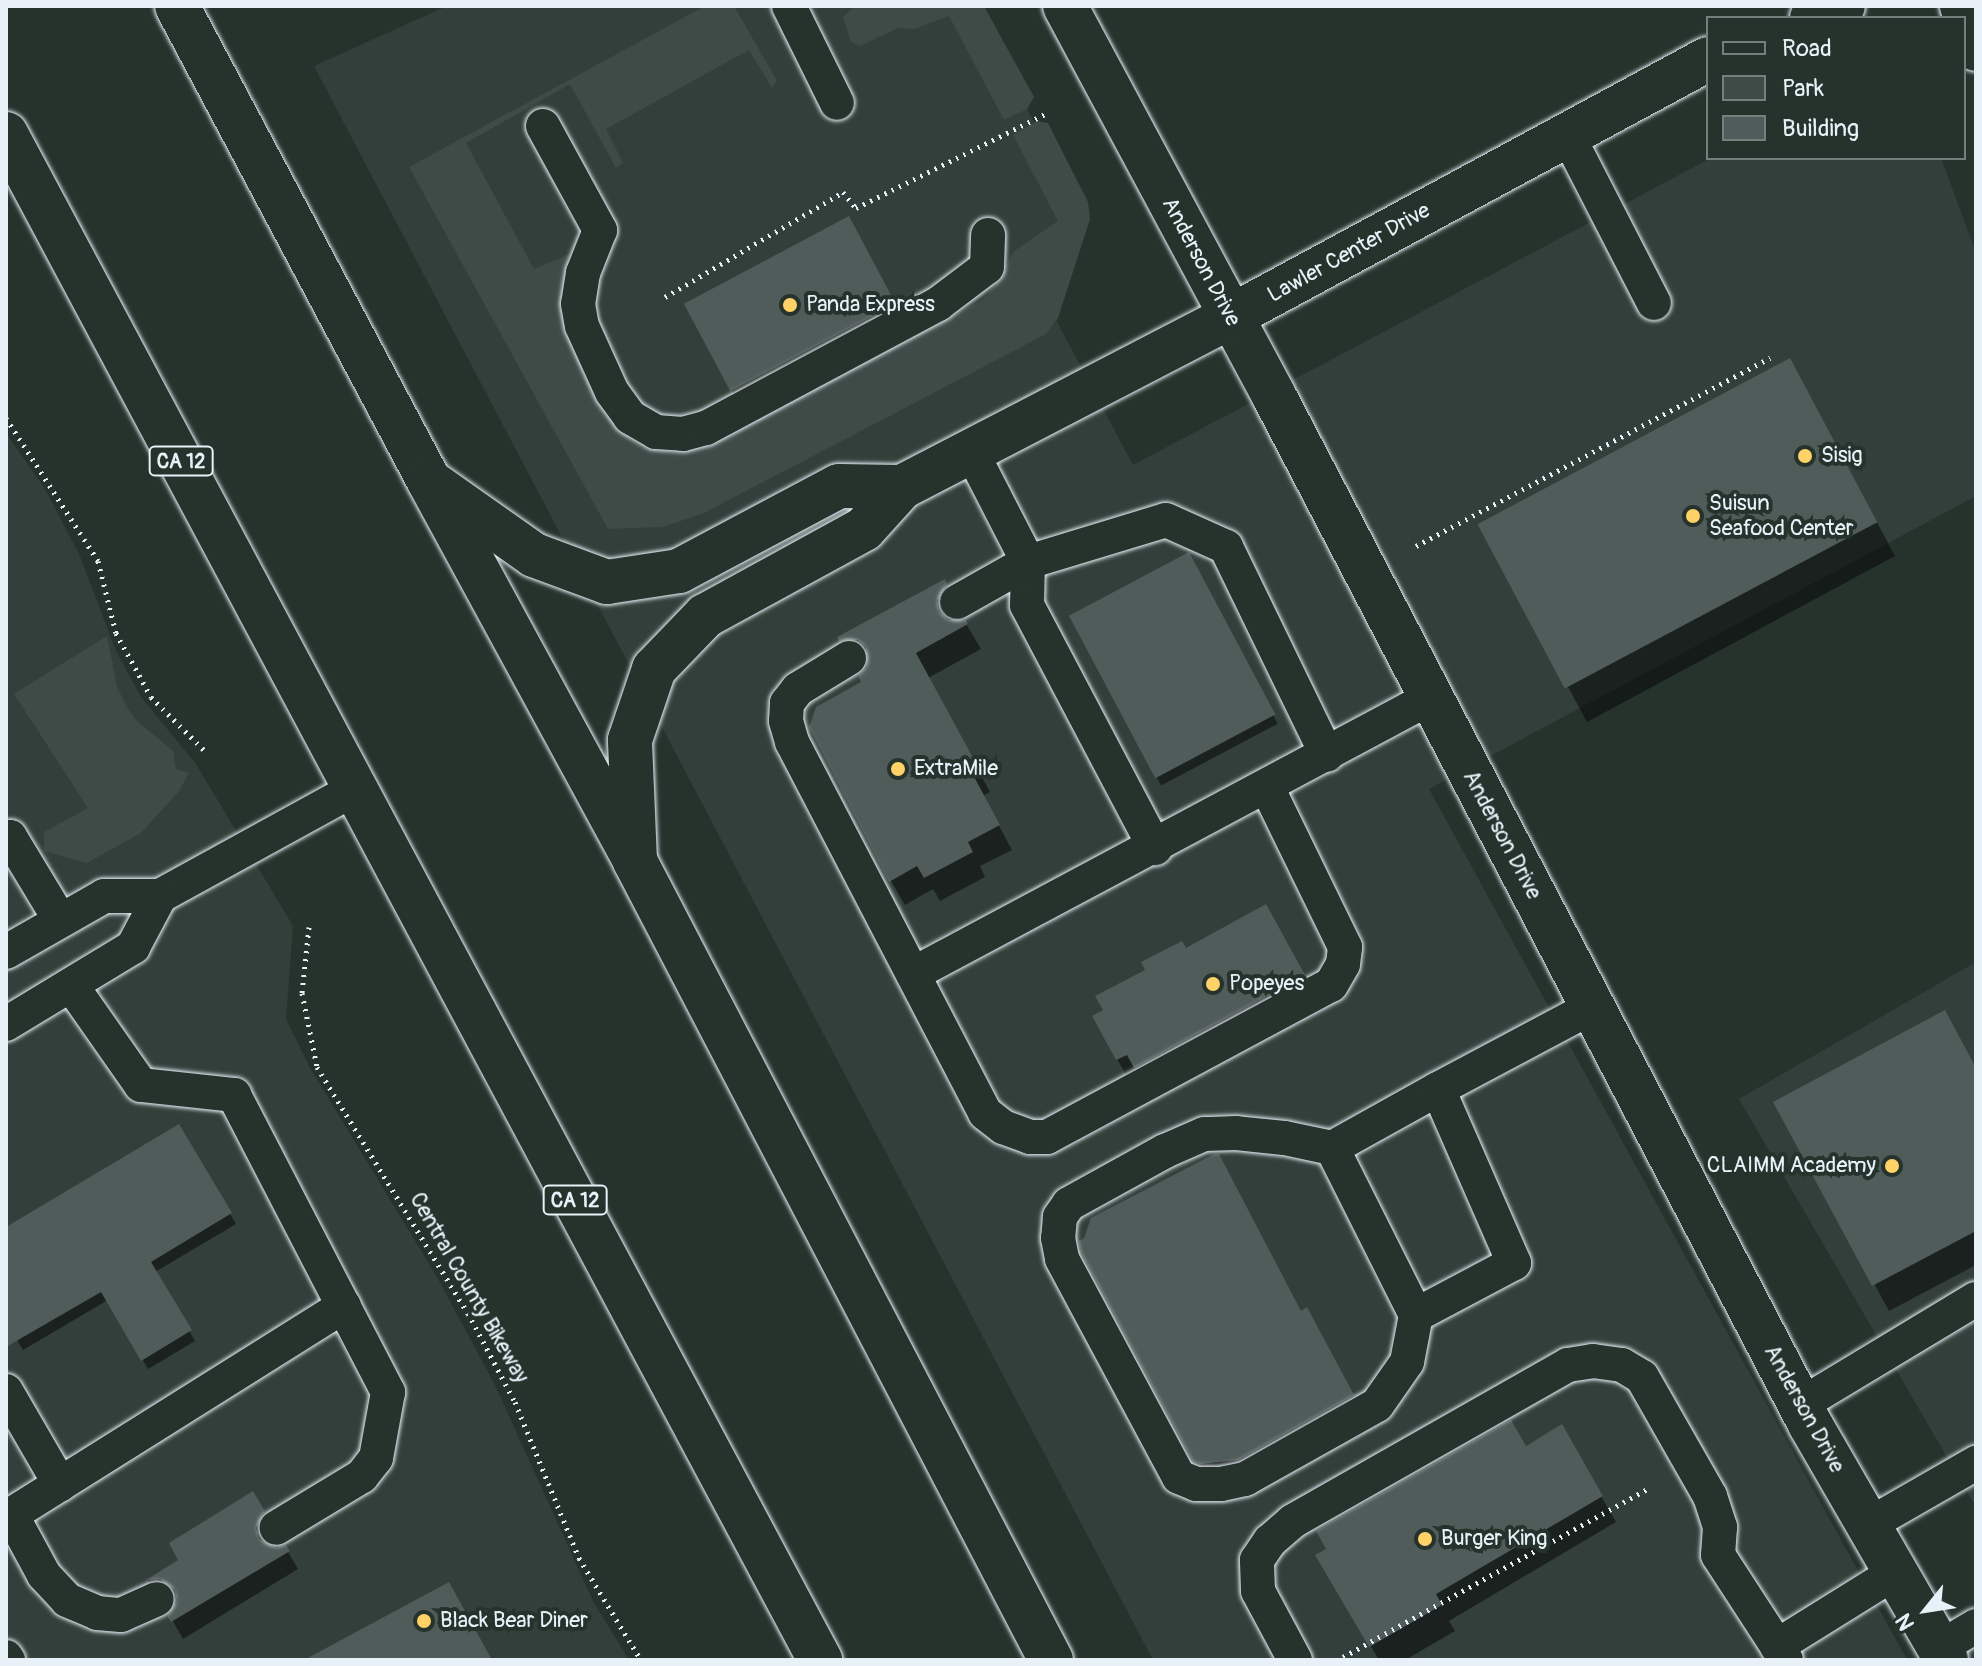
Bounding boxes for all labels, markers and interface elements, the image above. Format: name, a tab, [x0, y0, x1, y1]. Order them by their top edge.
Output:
legend	[1706, 16, 1966, 160]
text: Road	[1782, 34, 1832, 63]
text: Park	[1782, 74, 1824, 103]
text: Building	[1782, 114, 1859, 143]
street label: Anderson Drive	[1156, 193, 1246, 331]
street label: Lawler Center Drive	[1263, 197, 1435, 309]
place label: Panda Express	[806, 292, 935, 318]
marker: Panda Express	[781, 296, 799, 314]
place label: Sisig	[1821, 443, 1863, 469]
road number: CA 12	[147, 445, 215, 477]
marker: Sisig	[1796, 447, 1814, 465]
place label: Suisun Seafood Center	[1709, 490, 1853, 542]
marker: Suisun Seafood Center	[1684, 507, 1702, 525]
place label: ExtraMile	[914, 756, 998, 782]
marker: ExtraMile	[889, 760, 907, 778]
street label: Anderson Drive	[1457, 766, 1547, 904]
place label: Popeyes	[1229, 971, 1304, 997]
marker: Popeyes	[1204, 975, 1222, 993]
place label: CLAIMM Academy	[1707, 1153, 1876, 1179]
marker: CLAIMM Academy	[1883, 1157, 1901, 1175]
road number: CA 12	[541, 1184, 609, 1216]
street label: Central County Bikeway	[404, 1188, 534, 1388]
street label: Anderson Drive	[1758, 1340, 1850, 1478]
place label: Burger King	[1441, 1526, 1547, 1552]
marker: Burger King	[1416, 1530, 1434, 1548]
north arrow	[1886, 1570, 1966, 1650]
place label: Black Bear Diner	[440, 1608, 588, 1634]
text: N	[1889, 1609, 1921, 1635]
marker: Black Bear Diner	[415, 1612, 433, 1630]

